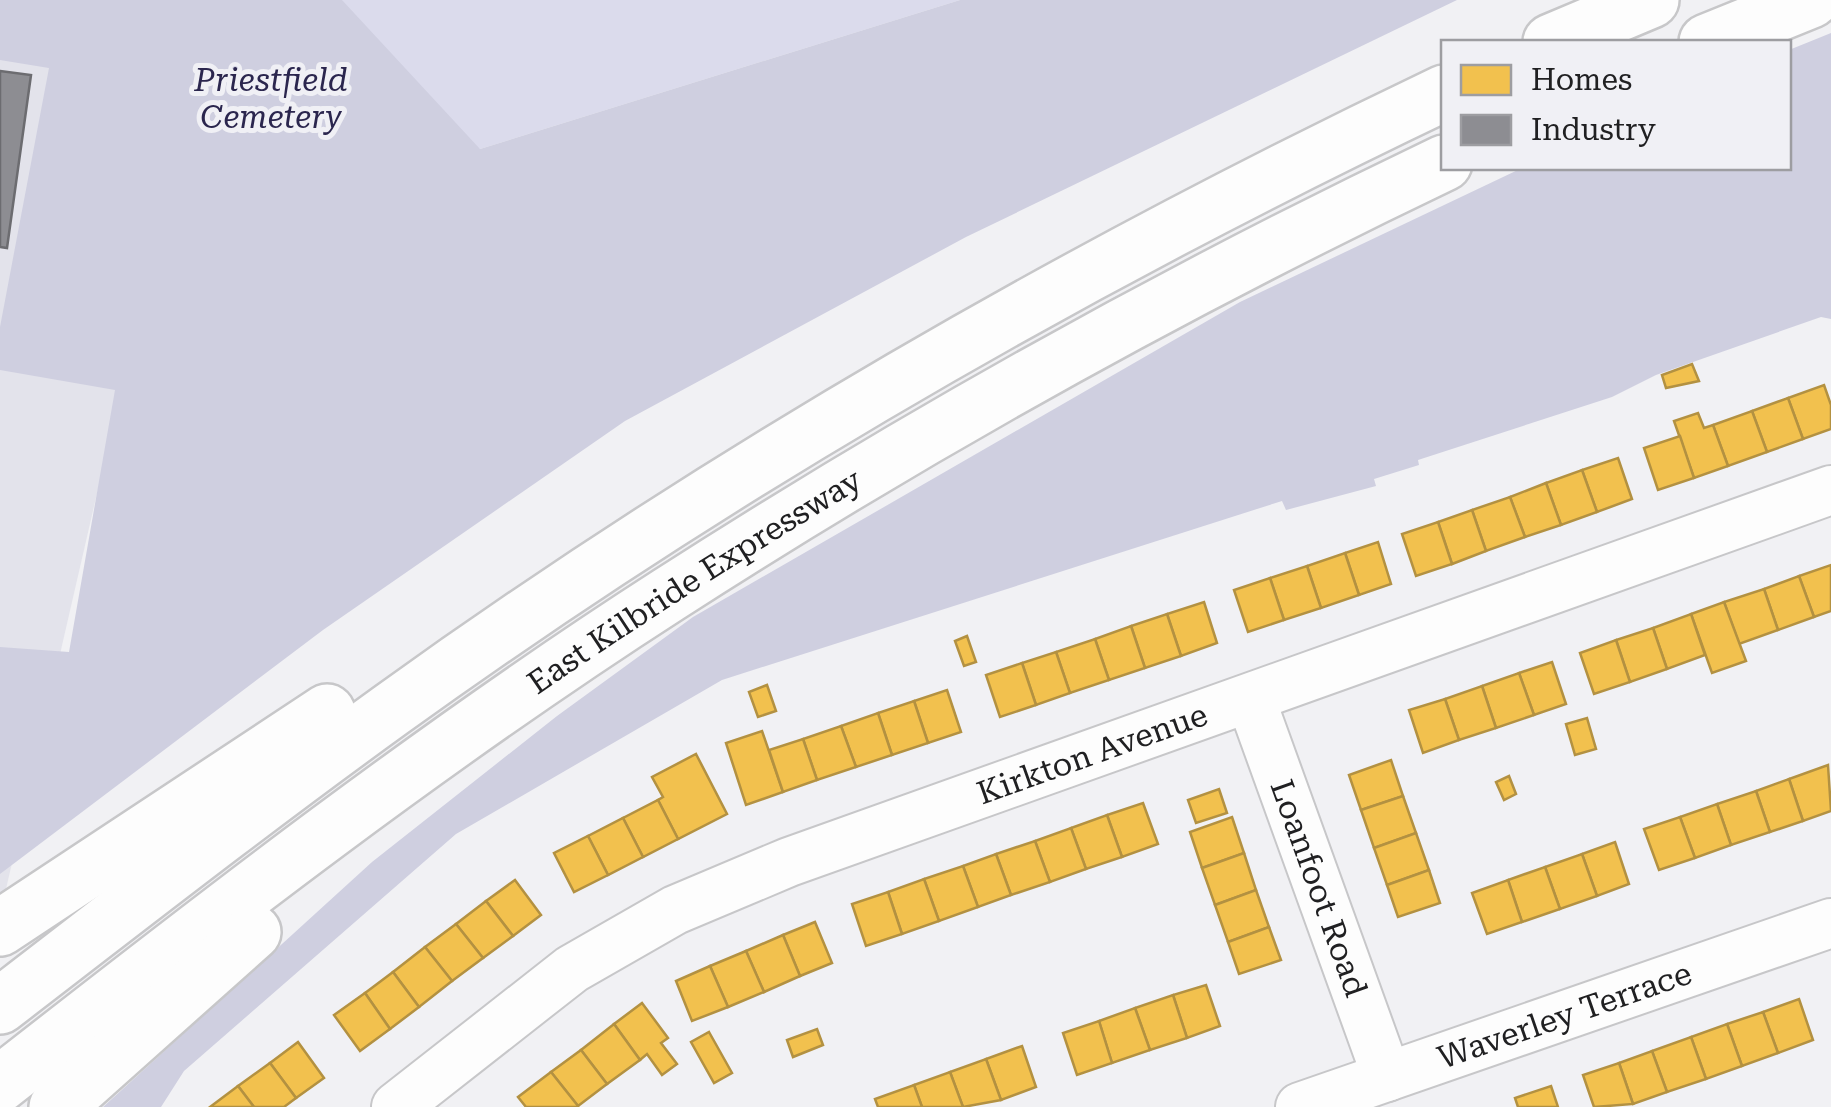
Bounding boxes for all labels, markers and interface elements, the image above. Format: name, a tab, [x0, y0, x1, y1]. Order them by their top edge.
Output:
legend	[1441, 40, 1791, 170]
park label: Priestfield Cemetery	[193, 61, 348, 136]
text: Homes	[1531, 62, 1632, 97]
text: Industry	[1531, 112, 1656, 147]
street label: East Kilbride Expressway	[520, 460, 868, 702]
street label: Kirkton Avenue	[972, 695, 1212, 812]
street label: Loanfoot Road	[1262, 775, 1375, 1002]
street label: Waverley Terrace	[1433, 954, 1696, 1077]

